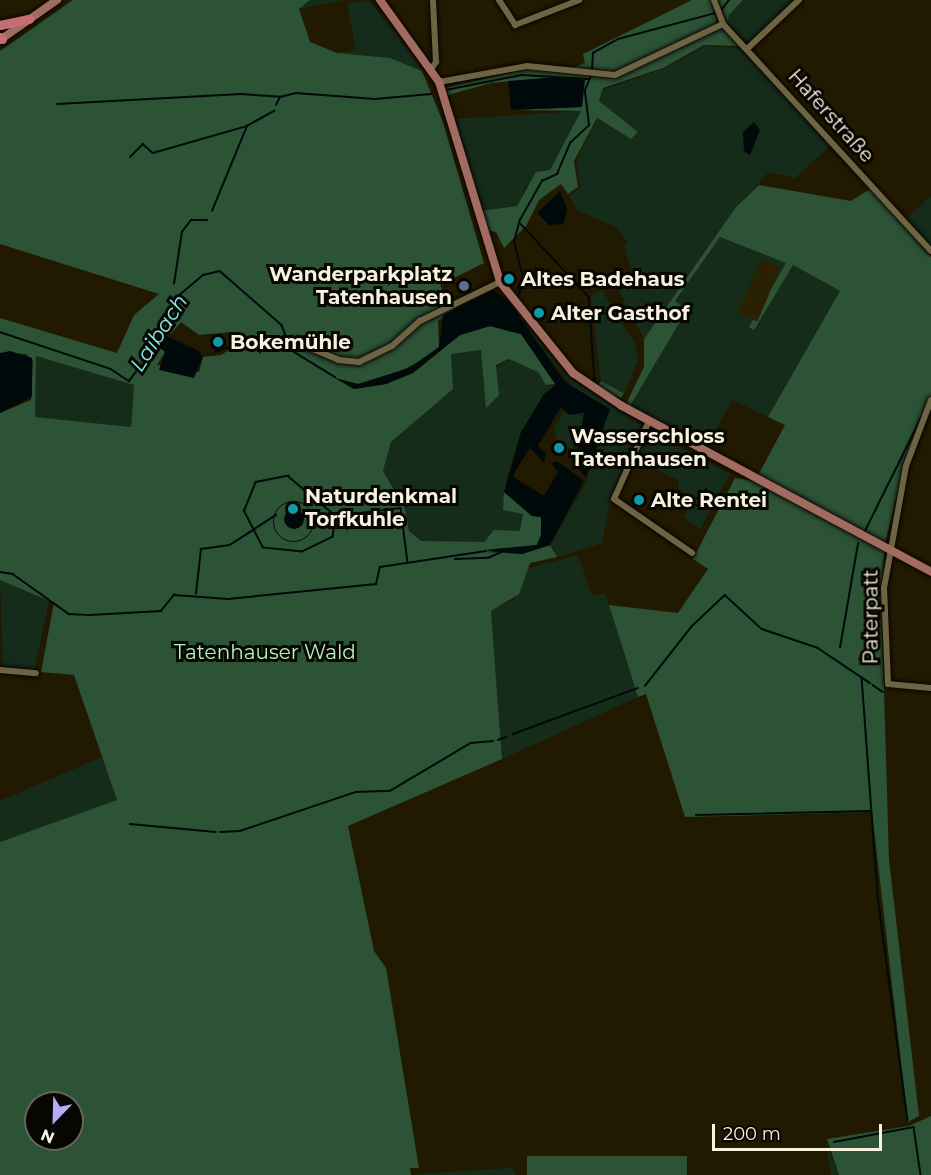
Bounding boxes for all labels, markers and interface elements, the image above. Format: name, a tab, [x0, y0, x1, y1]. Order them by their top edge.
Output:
street label: Haferstraße	[783, 64, 879, 168]
place label: Wanderparkplatz Tatenhausen	[269, 262, 452, 309]
place label: Altes Badehaus	[521, 267, 684, 291]
marker: Altes Badehaus	[502, 272, 516, 286]
marker: Wanderparkplatz Tatenhausen	[457, 279, 471, 293]
water label: Laibach	[125, 290, 193, 376]
place label: Alter Gasthof	[551, 301, 689, 325]
marker: Alter Gasthof	[532, 306, 546, 320]
place label: Bokemühle	[230, 330, 351, 354]
marker: Bokemühle	[211, 335, 225, 349]
place label: Wasserschloss Tatenhausen	[571, 424, 725, 471]
marker: Wasserschloss Tatenhausen	[552, 441, 566, 455]
place label: Naturdenkmal Torfkuhle	[305, 485, 457, 532]
place label: Alte Rentei	[651, 488, 767, 512]
marker: Alte Rentei	[632, 493, 646, 507]
marker: Naturdenkmal Torfkuhle	[286, 502, 300, 516]
street label: Paterpatt	[859, 570, 883, 664]
park label: Tatenhauser Wald	[174, 640, 356, 664]
north arrow	[24, 1091, 84, 1151]
scale bar	[715, 1112, 884, 1150]
text: 200 m	[723, 1123, 781, 1145]
text: N	[38, 1125, 57, 1147]

